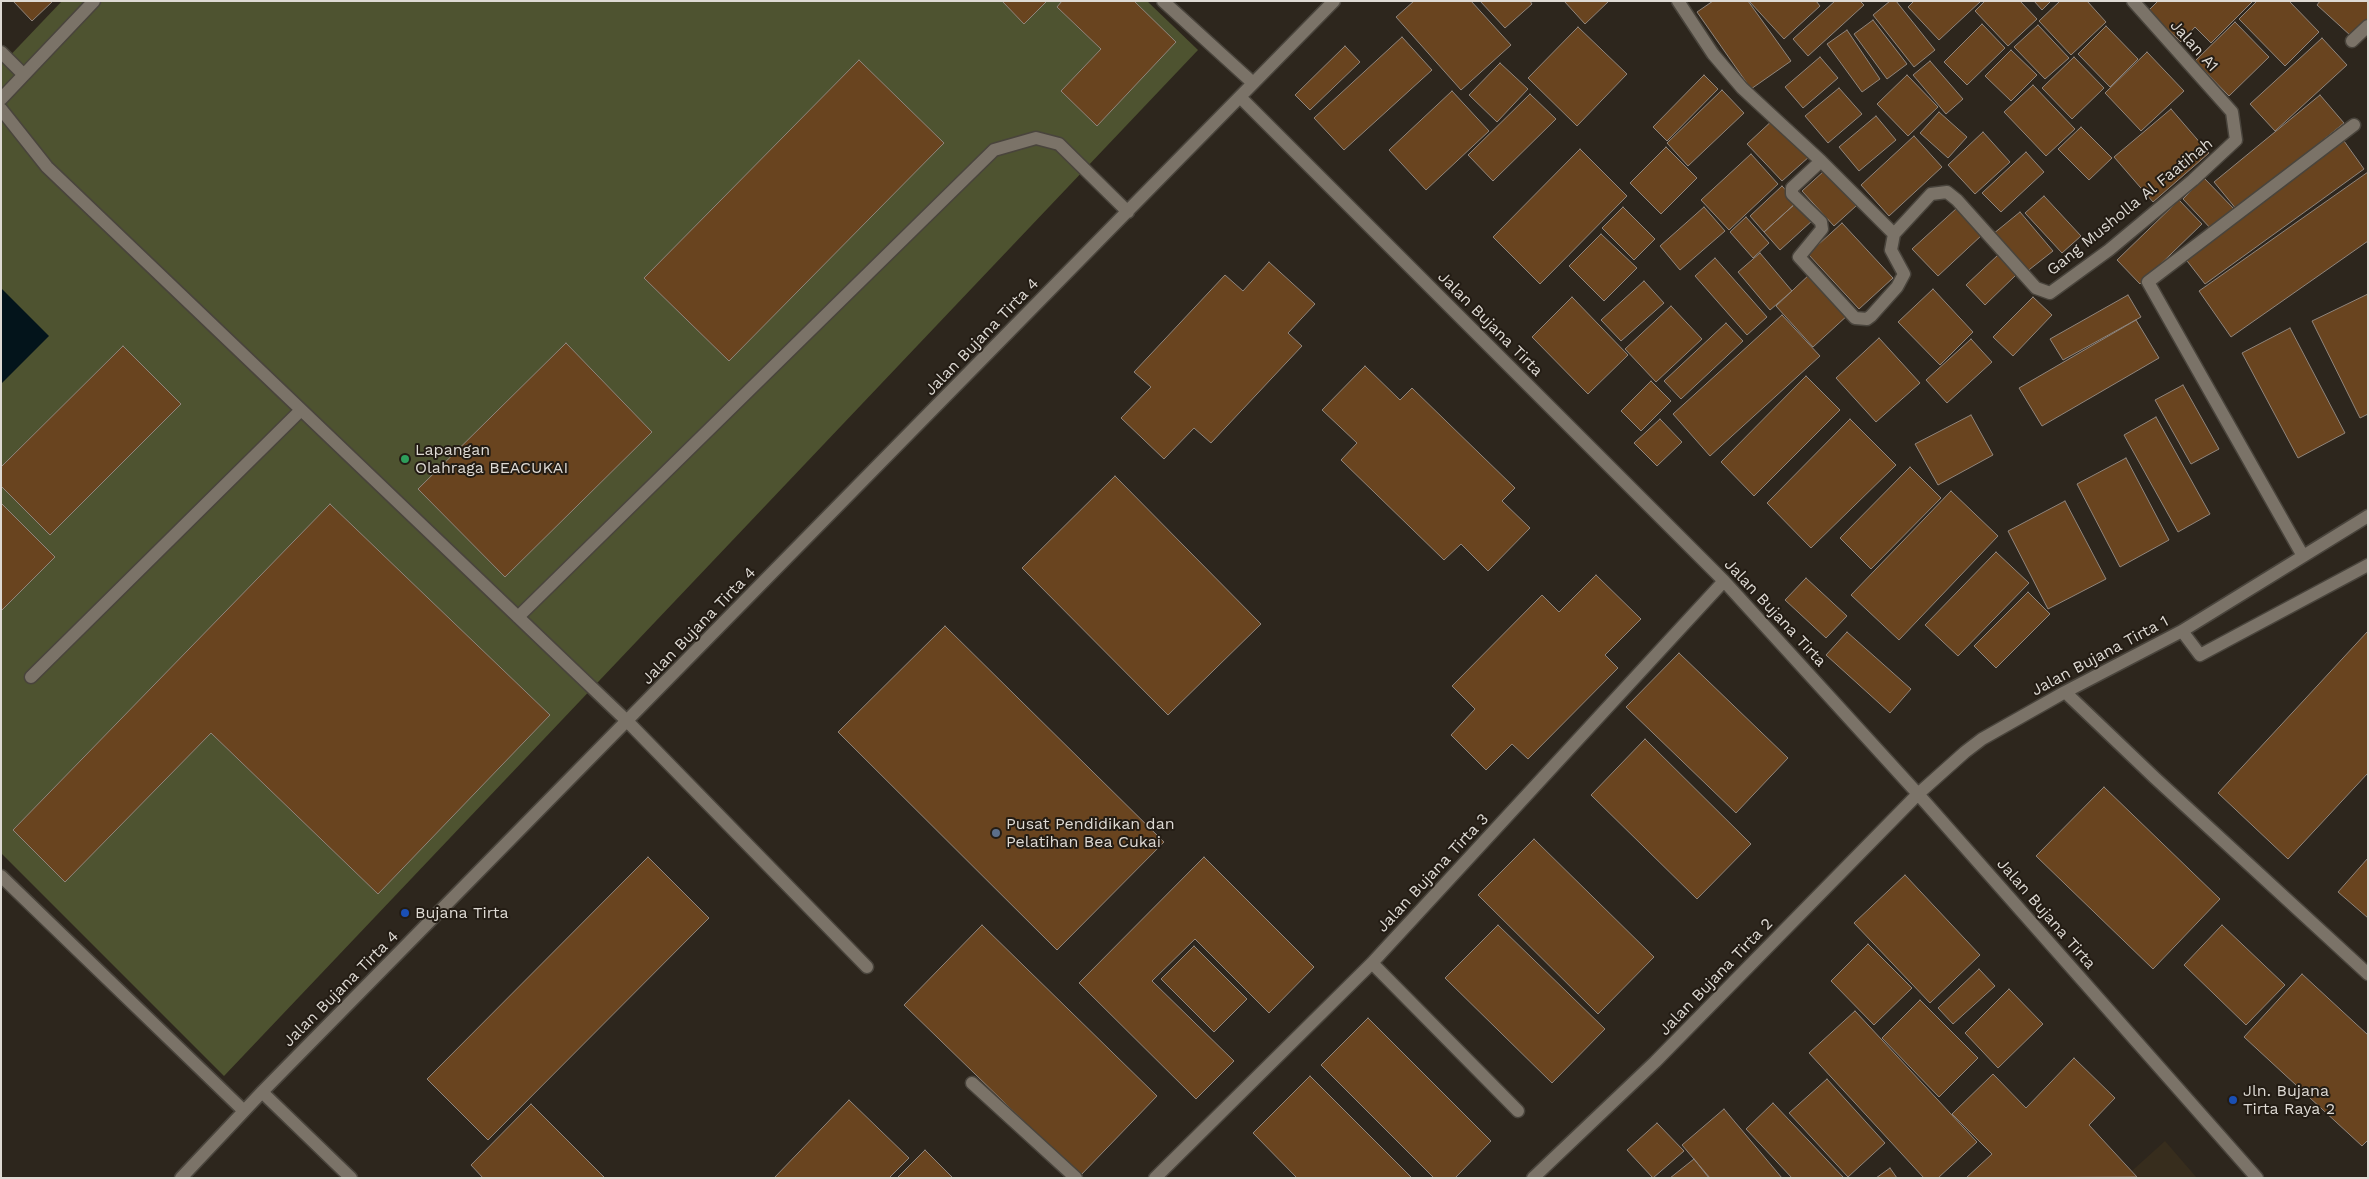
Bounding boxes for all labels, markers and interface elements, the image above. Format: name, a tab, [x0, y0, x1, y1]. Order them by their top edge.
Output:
street label: Jalan A1	[2166, 16, 2222, 76]
street label: Gang Musholla Al Faatihah	[2043, 134, 2217, 280]
street label: Jalan Bujana Tirta	[1433, 267, 1547, 381]
street label: Jalan Bujana Tirta 4	[921, 274, 1043, 400]
place label: Lapangan Olahraga BEACUKAI	[415, 440, 568, 478]
marker: Lapangan Olahraga BEACUKAI	[399, 453, 411, 465]
street label: Jalan Bujana Tirta	[1720, 555, 1830, 671]
street label: Jalan Bujana Tirta 4	[638, 563, 760, 689]
street label: Jalan Bujana Tirta 1	[2028, 612, 2172, 700]
street label: Jalan Bujana Tirta 3	[1373, 810, 1493, 936]
place label: Pusat Pendidikan dan Pelatihan Bea Cukai	[1006, 814, 1175, 852]
marker: Pusat Pendidikan dan Pelatihan Bea Cukai	[990, 827, 1002, 839]
street label: Jalan Bujana Tirta	[1993, 855, 2099, 973]
place label: Bujana Tirta	[415, 903, 509, 923]
marker: Bujana Tirta	[399, 907, 411, 919]
street label: Jalan Bujana Tirta 2	[1655, 914, 1777, 1040]
street label: Jalan Bujana Tirta 4	[279, 927, 403, 1051]
place label: Jln. Bujana Tirta Raya 2	[2243, 1081, 2335, 1119]
marker: Jln. Bujana Tirta Raya 2	[2227, 1094, 2239, 1106]

